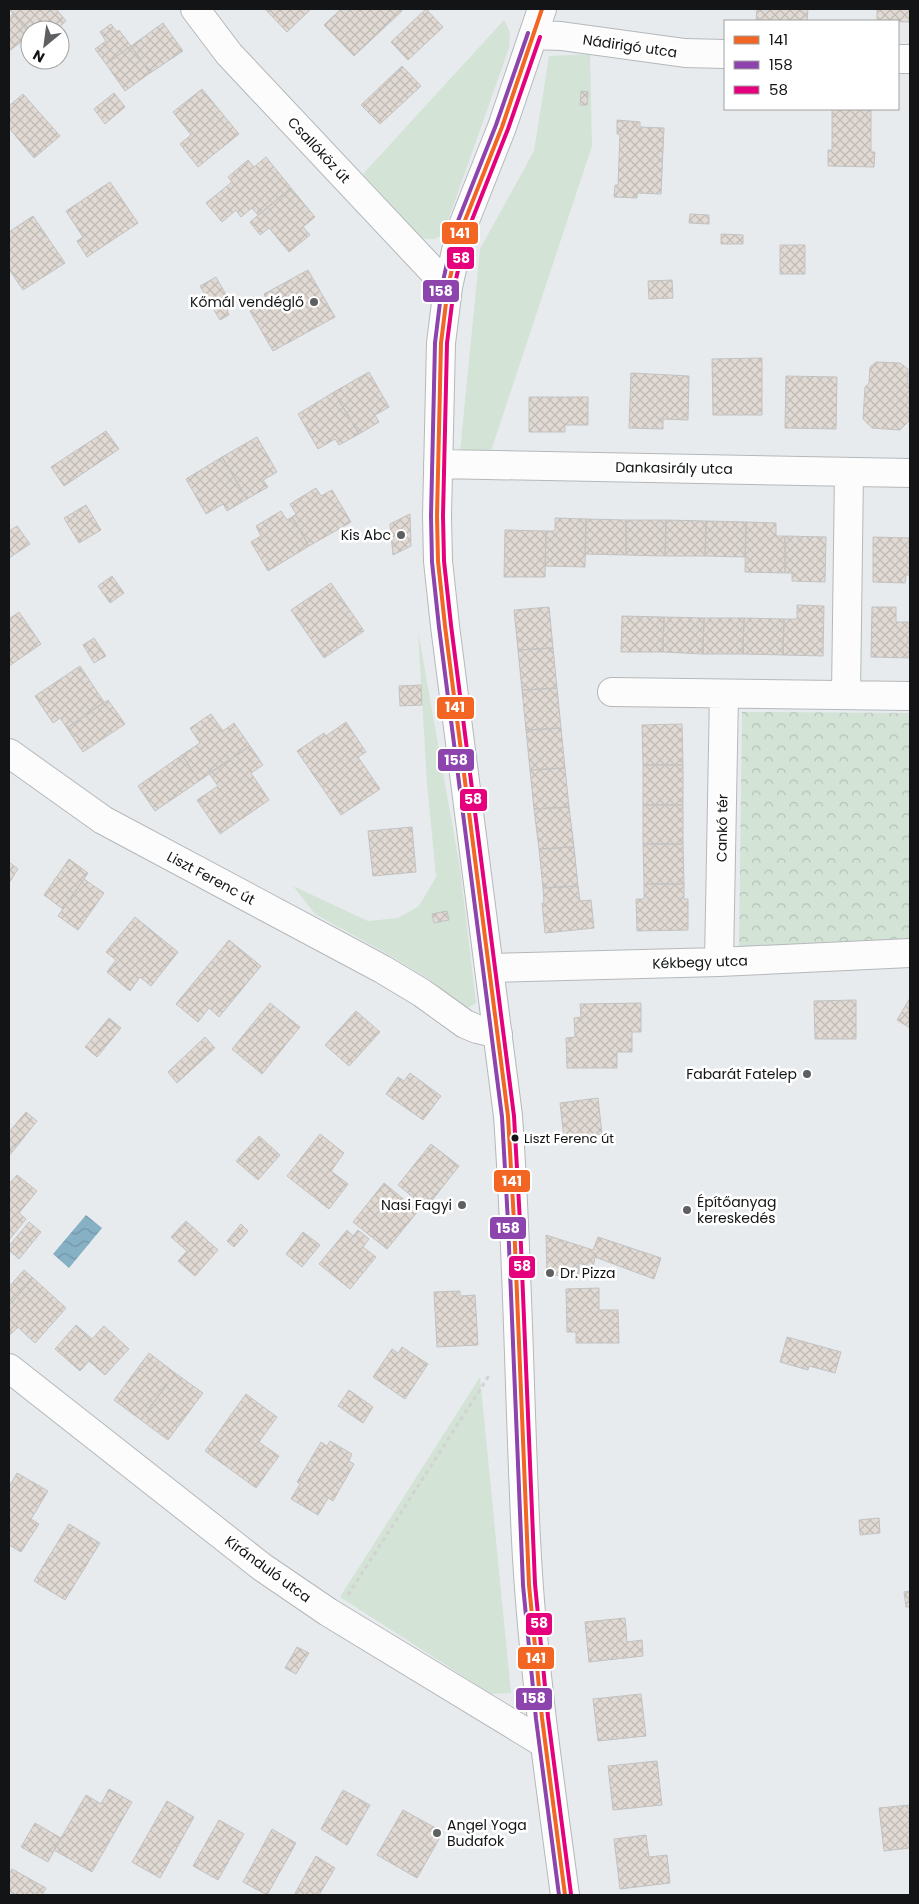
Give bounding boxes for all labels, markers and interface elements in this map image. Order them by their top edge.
north arrow [20,20,70,70]
legend [724,20,899,110]
street label: Nádirigó utca [582,29,678,63]
text: 141 [769,29,788,50]
text: N [29,45,48,68]
text: 158 [769,54,793,75]
text: 58 [769,79,788,100]
street label: Csallóköz út [283,113,355,187]
line badge: 141 [441,221,479,245]
text: 141 [450,223,470,243]
line badge: 58 [446,246,475,270]
text: 58 [452,248,470,268]
line badge: 158 [422,279,460,303]
text: 158 [429,281,453,301]
place label: Kőmál vendéglő [190,292,304,312]
marker: Kőmál vendéglő [308,296,320,308]
street label: Dankasirály utca [615,457,733,479]
place label: Kis Abc [341,525,391,545]
marker: Kis Abc [395,529,407,541]
line badge: 141 [436,696,475,720]
text: 141 [445,697,465,717]
line badge: 158 [437,748,475,772]
text: 158 [444,750,468,770]
line badge: 58 [459,788,488,812]
text: 58 [464,789,482,809]
street label: Cankó tér [711,794,733,862]
street label: Liszt Ferenc út [164,846,258,910]
street label: Kékbegy utca [652,950,748,974]
place label: Fabarát Fatelep [686,1064,797,1084]
marker: Fabarát Fatelep [801,1068,813,1080]
place label: Liszt Ferenc út [524,1129,614,1148]
marker: Liszt Ferenc út [510,1133,520,1143]
line badge: 141 [493,1169,531,1193]
text: 141 [502,1171,522,1191]
place label: Építőanyag kereskedés [697,1192,776,1228]
place label: Nasi Fagyi [381,1195,452,1215]
marker: Nasi Fagyi [456,1199,468,1211]
marker: Építőanyag kereskedés [681,1204,693,1216]
line badge: 158 [489,1216,527,1240]
text: 158 [496,1218,520,1238]
line badge: 58 [508,1255,536,1279]
text: 58 [513,1256,531,1276]
place label: Dr. Pizza [560,1263,616,1283]
marker: Dr. Pizza [544,1267,556,1279]
street label: Kiránduló utca [221,1531,315,1607]
line badge: 58 [525,1612,553,1636]
text: 58 [530,1613,548,1633]
line badge: 141 [517,1646,555,1670]
text: 141 [526,1648,546,1668]
line badge: 158 [515,1687,553,1711]
text: 158 [522,1688,546,1708]
place label: Angel Yoga Budafok [447,1815,527,1851]
marker: Angel Yoga Budafok [431,1827,443,1839]

